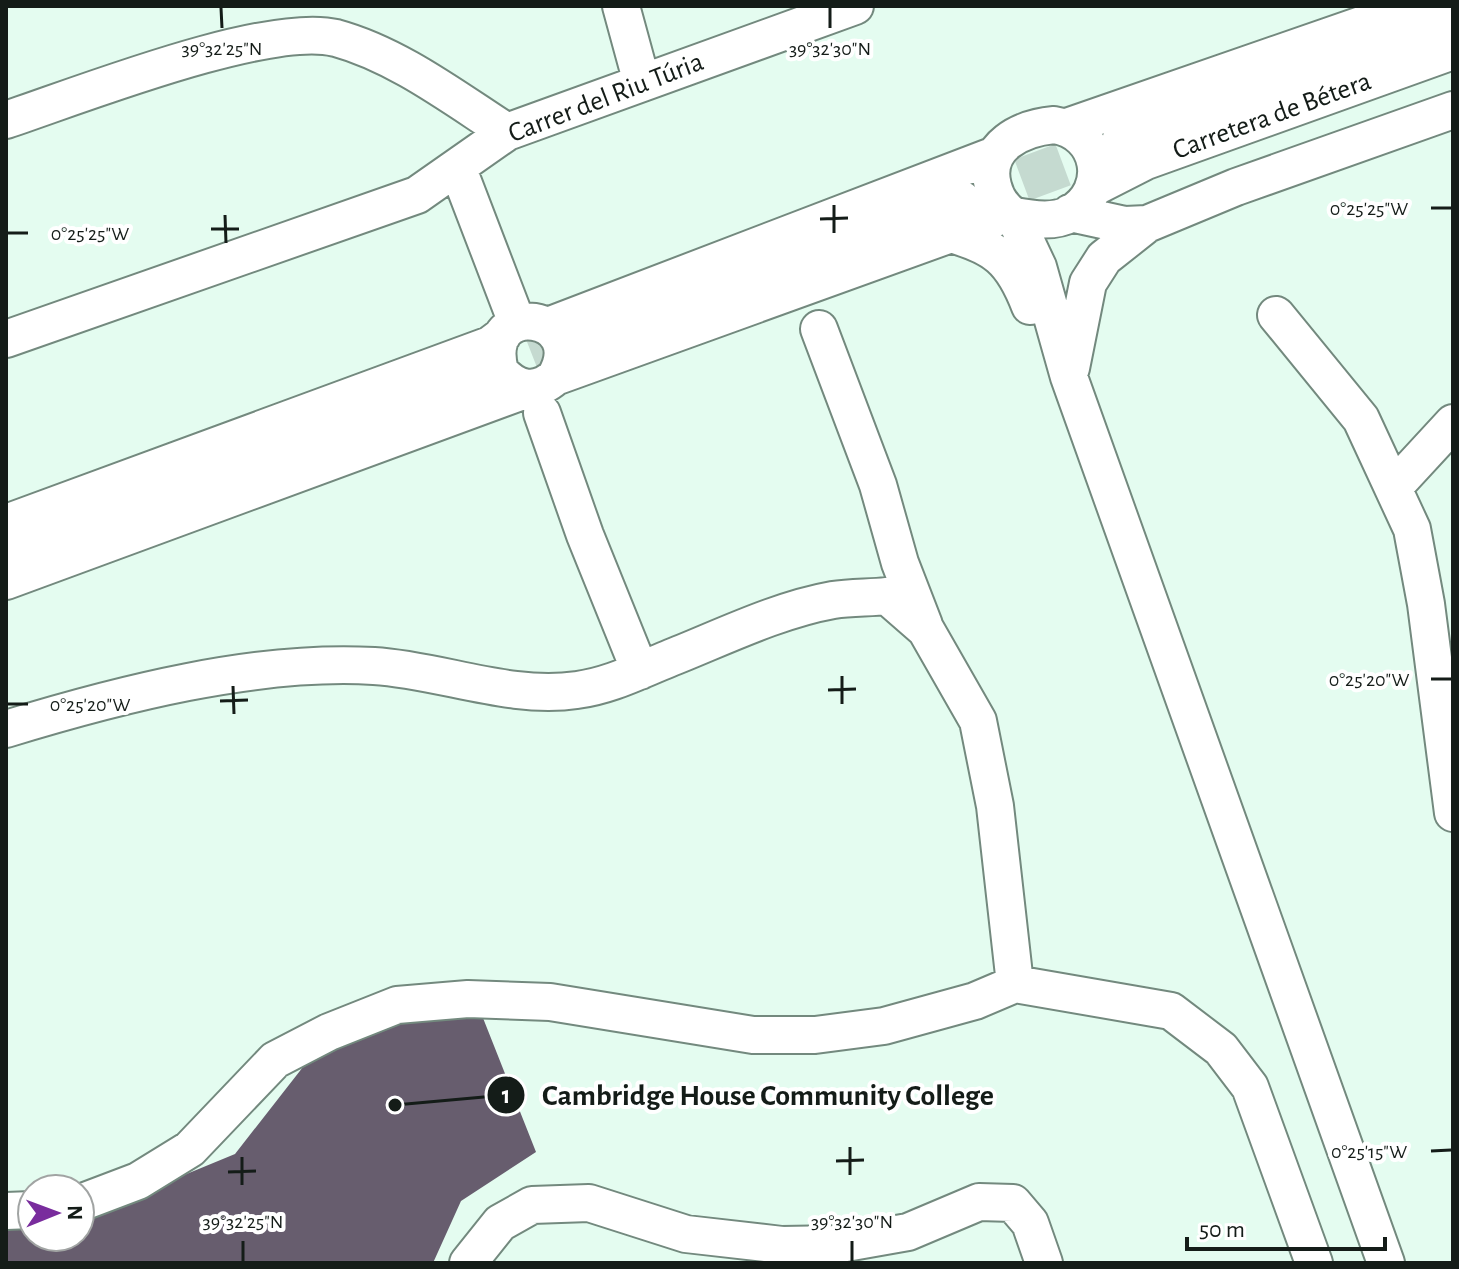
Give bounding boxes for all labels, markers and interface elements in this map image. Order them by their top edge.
text: 39°32'25"N [182,39,262,59]
text: 39°32'30"N [789,39,871,59]
street label: Carrer del Riu Túria [505,48,707,148]
street label: Carretera de Bétera [1169,67,1375,165]
text: 0°25'25"W [1330,199,1408,219]
text: 0°25'25"W [51,224,129,244]
text: 0°25'20"W [1329,670,1409,690]
text: 0°25'20"W [50,695,130,715]
callout: Cambridge House Community College [486,1068,1010,1122]
text: Cambridge House Community College [542,1081,994,1111]
text: 1 [502,1084,510,1108]
text: 0°25'15"W [1331,1142,1407,1162]
north arrow [16,1173,96,1253]
scale bar [1187,1201,1385,1251]
text: N [64,1205,86,1221]
text: 39°32'25"N [203,1212,283,1232]
text: 39°32'30"N [811,1212,893,1232]
text: 50 m [1199,1218,1245,1242]

